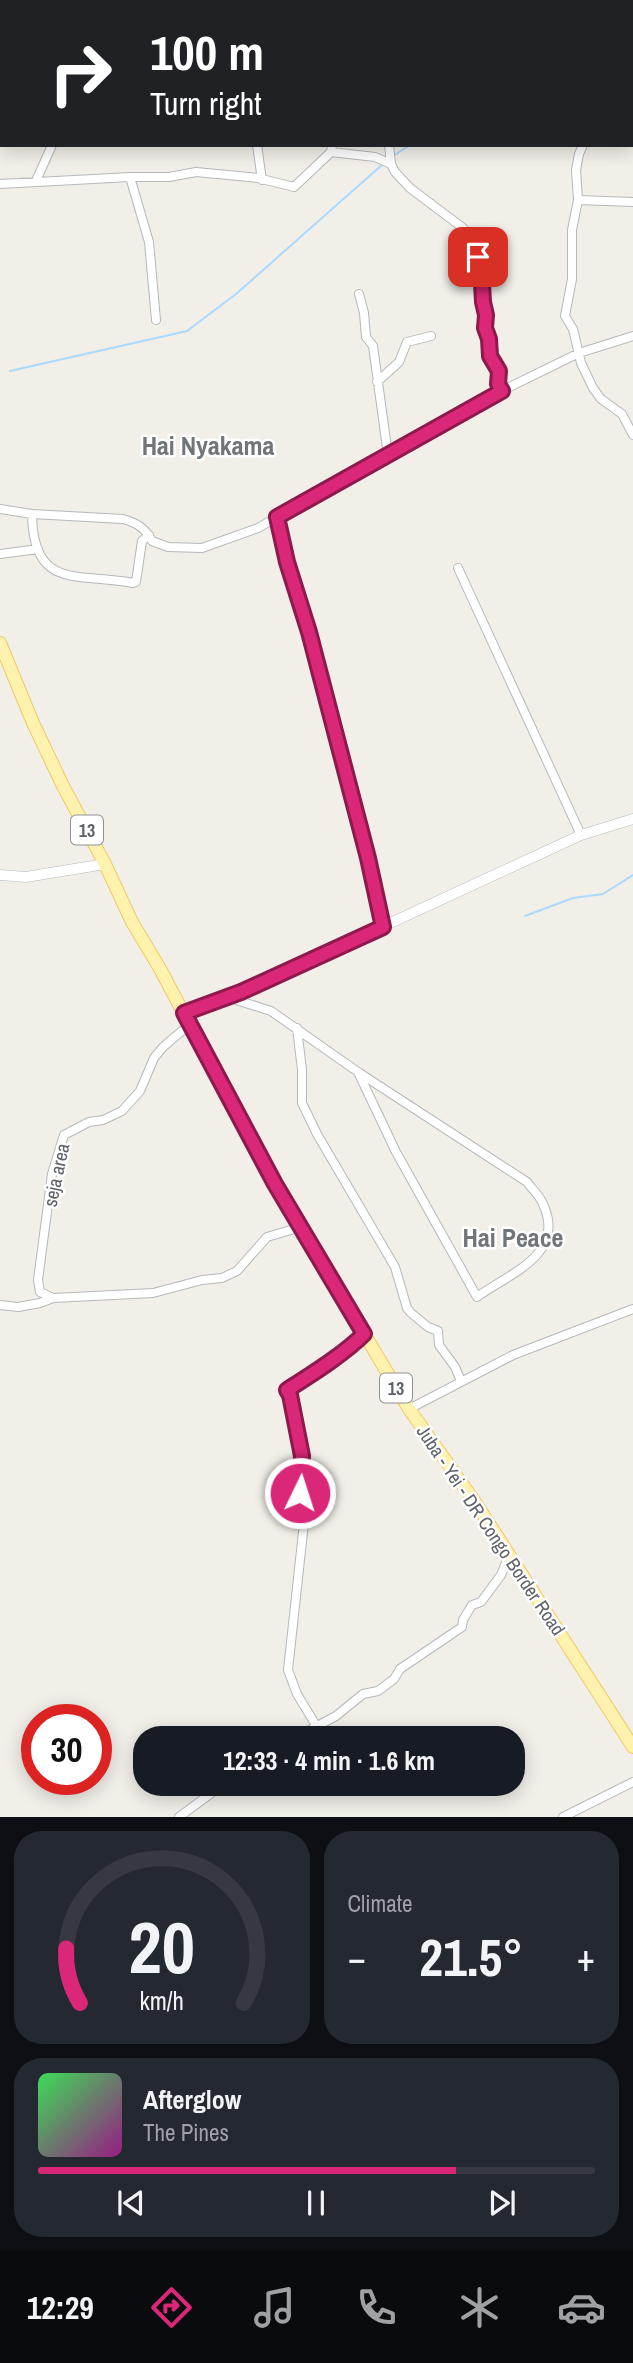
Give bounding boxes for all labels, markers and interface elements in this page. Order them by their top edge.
text: 100 m [150,19,264,85]
icon: right [35,28,126,119]
text: Turn right [150,82,262,125]
pin [448,227,508,287]
icon: arrive [459,238,497,276]
district label: Hai Nyakama [142,428,275,463]
road number: 13 [71,816,103,844]
street label: seja area [37,1141,75,1209]
district label: Hai Peace [463,1220,563,1255]
road number: 13 [380,1373,412,1402]
street label: Juba - Yei - DR Congo Border Road [411,1420,571,1640]
position arrow [263,1456,337,1530]
speed limit sign: 30 [21,1704,112,1795]
text: 12:33 · 4 min · 1.6 km [223,1743,435,1778]
text: Climate [348,1888,412,1919]
text: 20 [129,1899,195,1997]
text: 21.5° [419,1922,523,1992]
text: − [348,1932,366,1983]
text: + [577,1932,595,1983]
text: km/h [140,1984,184,2018]
text: Afterglow [143,2082,241,2117]
text: The Pines [143,2117,229,2148]
icon: previous [112,2184,150,2222]
icon: pause [297,2184,335,2222]
icon: next [483,2184,521,2222]
icon: directions [147,2283,196,2332]
icon: music [250,2283,299,2332]
icon: phone [352,2283,401,2332]
icon: climate [455,2283,504,2332]
icon: car [557,2283,606,2332]
text: 12:29 [27,2286,94,2329]

